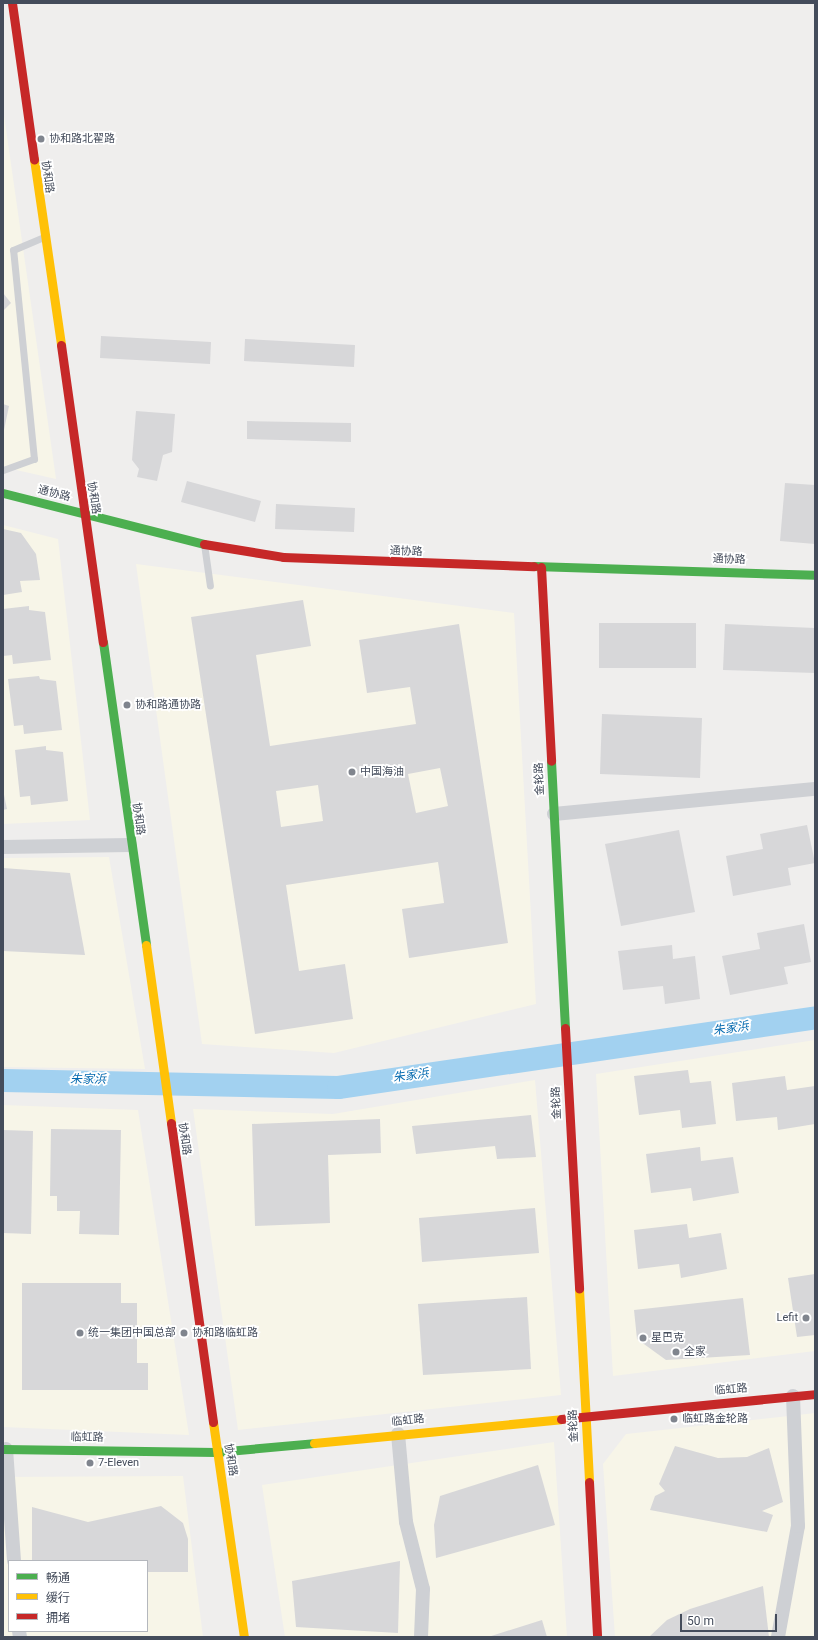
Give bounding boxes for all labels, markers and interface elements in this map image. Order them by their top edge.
place label: 协和路北翟路 [49,132,115,146]
marker: 协和路北翟路 [36,134,46,144]
street label: 协和路 [38,160,56,194]
street label: 协和路 [84,481,102,515]
street label: 通协路 [36,484,72,504]
street label: 通协路 [389,545,423,559]
street label: 通协路 [712,553,746,567]
place label: 协和路通协路 [135,698,201,712]
marker: 协和路通协路 [122,700,132,710]
street label: 金轮路 [533,762,547,796]
place label: 中国海油 [360,765,404,779]
marker: 中国海油 [347,767,357,777]
street label: 协和路 [129,802,147,836]
water label: 朱家浜 [712,1019,750,1039]
water label: 朱家浜 [392,1066,430,1086]
water label: 朱家浜 [70,1073,106,1087]
street label: 金轮路 [550,1086,564,1120]
street label: 协和路 [175,1122,193,1156]
place label: Lefit [777,1311,798,1325]
marker: Lefit [801,1313,811,1323]
place label: 统一集团中国总部 [88,1326,176,1340]
place label: 协和路临虹路 [192,1326,258,1340]
marker: 统一集团中国总部 [75,1328,85,1338]
marker: 协和路临虹路 [179,1328,189,1338]
place label: 星巴克 [651,1331,684,1345]
marker: 星巴克 [638,1333,648,1343]
place label: 全家 [684,1345,706,1359]
marker: 全家 [671,1347,681,1357]
street label: 临虹路 [714,1382,748,1398]
street label: 金轮路 [567,1409,581,1443]
place label: 临虹路金轮路 [682,1412,748,1426]
street label: 临虹路 [391,1413,425,1429]
marker: 临虹路金轮路 [669,1414,679,1424]
street label: 临虹路 [70,1431,104,1445]
street label: 协和路 [221,1443,239,1477]
place label: 7-Eleven [98,1456,139,1470]
marker: 7-Eleven [85,1458,95,1468]
legend [8,1560,148,1632]
text: 畅通 [46,1571,70,1585]
text: 缓行 [46,1591,70,1605]
scale bar [682,1606,779,1632]
text: 拥堵 [46,1611,70,1625]
text: 50 m [687,1614,714,1628]

